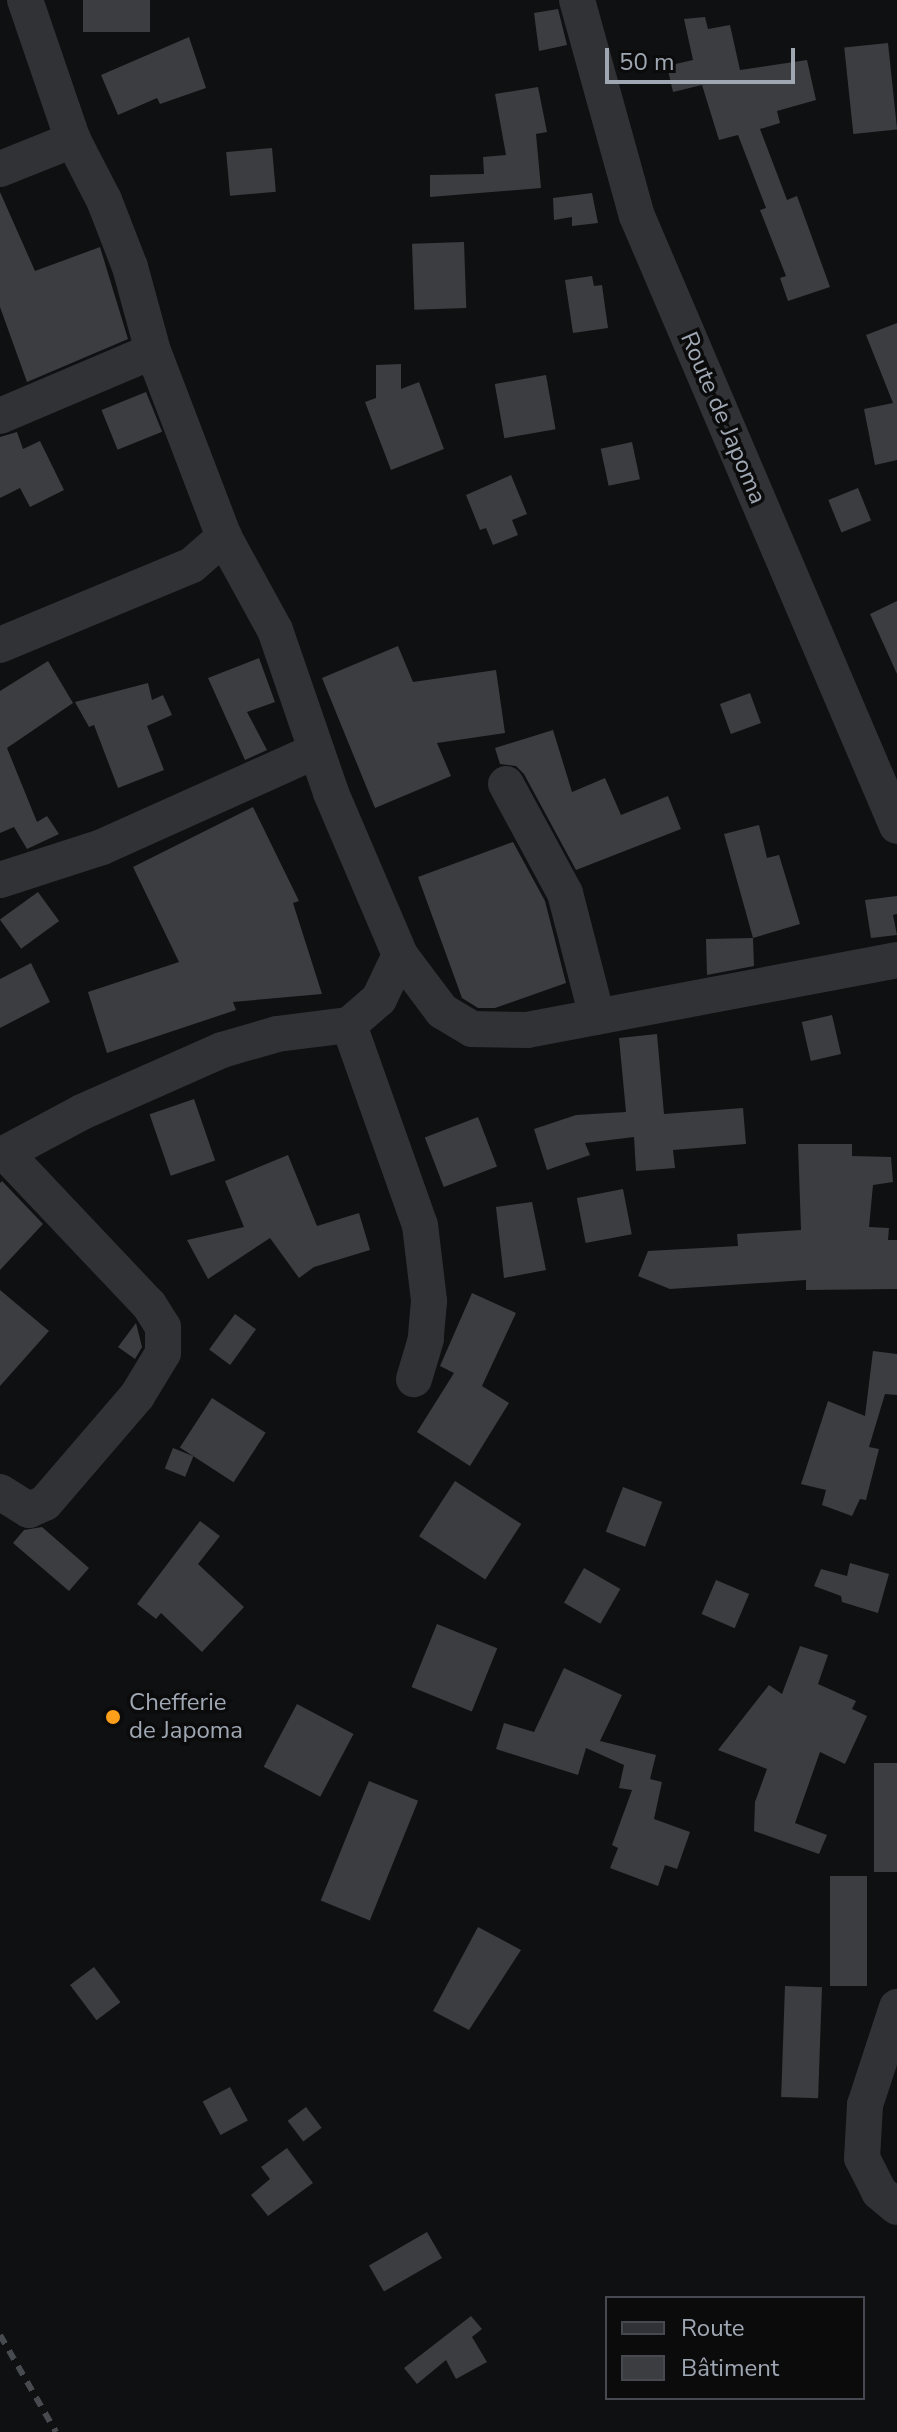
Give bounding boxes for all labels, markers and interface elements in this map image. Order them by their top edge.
scale bar [609,32,799,82]
text: 50 m [619,46,675,78]
street label: Route de Japoma [674,328,772,508]
place label: Chefferie de Japoma [129,1689,243,1745]
marker: Chefferie de Japoma [104,1708,122,1726]
legend [605,2296,865,2400]
text: Route [681,2312,745,2344]
text: Bâtiment [681,2352,779,2384]

